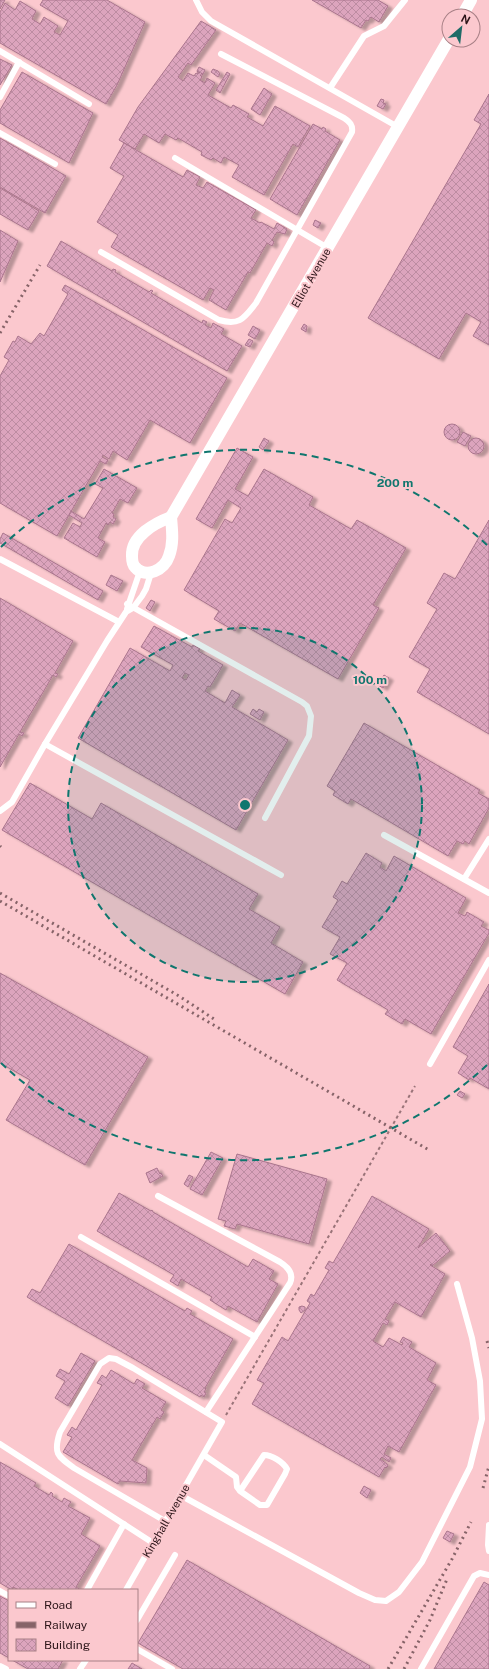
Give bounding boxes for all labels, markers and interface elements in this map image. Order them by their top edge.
north arrow [441,8,481,48]
text: N [459,12,472,26]
street label: Elliot Avenue [289,246,333,310]
text: 200 m [377,476,413,490]
text: 100 m [353,673,387,687]
centre of rings [238,798,252,812]
street label: Kinghall Avenue [140,1482,192,1560]
legend [8,1589,138,1661]
text: Road [44,1598,72,1612]
text: Railway [44,1618,88,1632]
text: Building [44,1638,90,1652]

